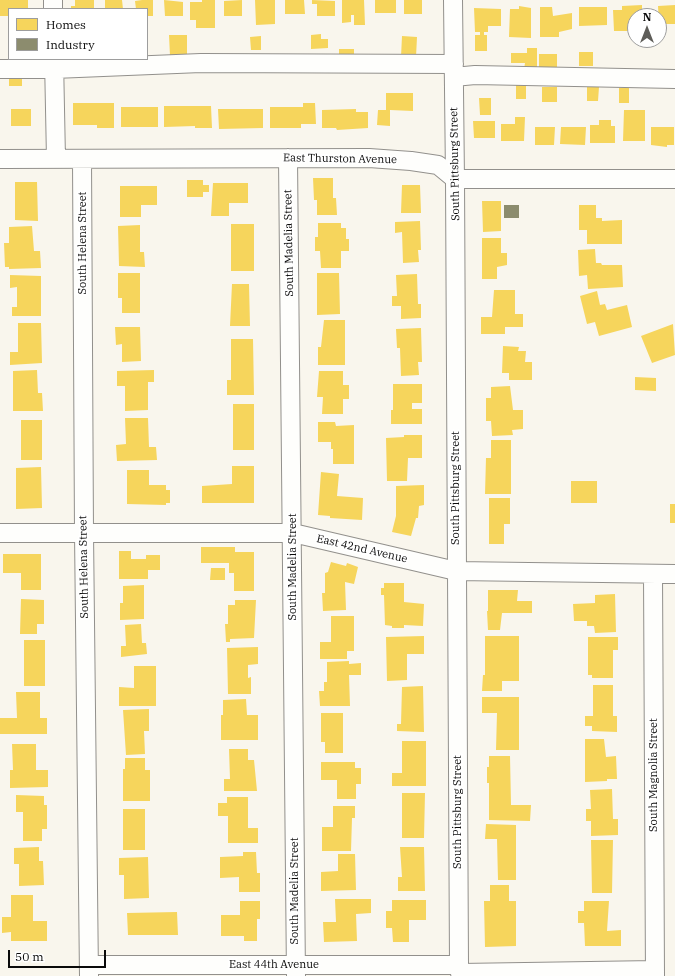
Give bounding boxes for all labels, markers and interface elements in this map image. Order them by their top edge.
legend [8,8,148,60]
north arrow [627,8,667,48]
text: N [643,10,651,24]
text: Homes [46,17,86,32]
text: Industry [46,37,95,52]
street label: South Pittsburg Street [447,107,463,221]
street label: East Thurston Avenue [283,151,397,167]
street label: South Madelia Street [281,189,297,297]
street label: South Helena Street [76,191,90,295]
street label: South Pittsburg Street [449,431,463,545]
street label: South Madelia Street [286,513,300,621]
street label: South Helena Street [77,515,91,619]
street label: East 42nd Avenue [315,532,409,566]
street label: South Magnolia Street [647,718,661,832]
street label: South Pittsburg Street [451,755,465,869]
street label: South Madelia Street [288,837,302,945]
scale bar [10,942,108,968]
text: 50 m [15,949,44,964]
street label: East 44th Avenue [229,958,319,972]

